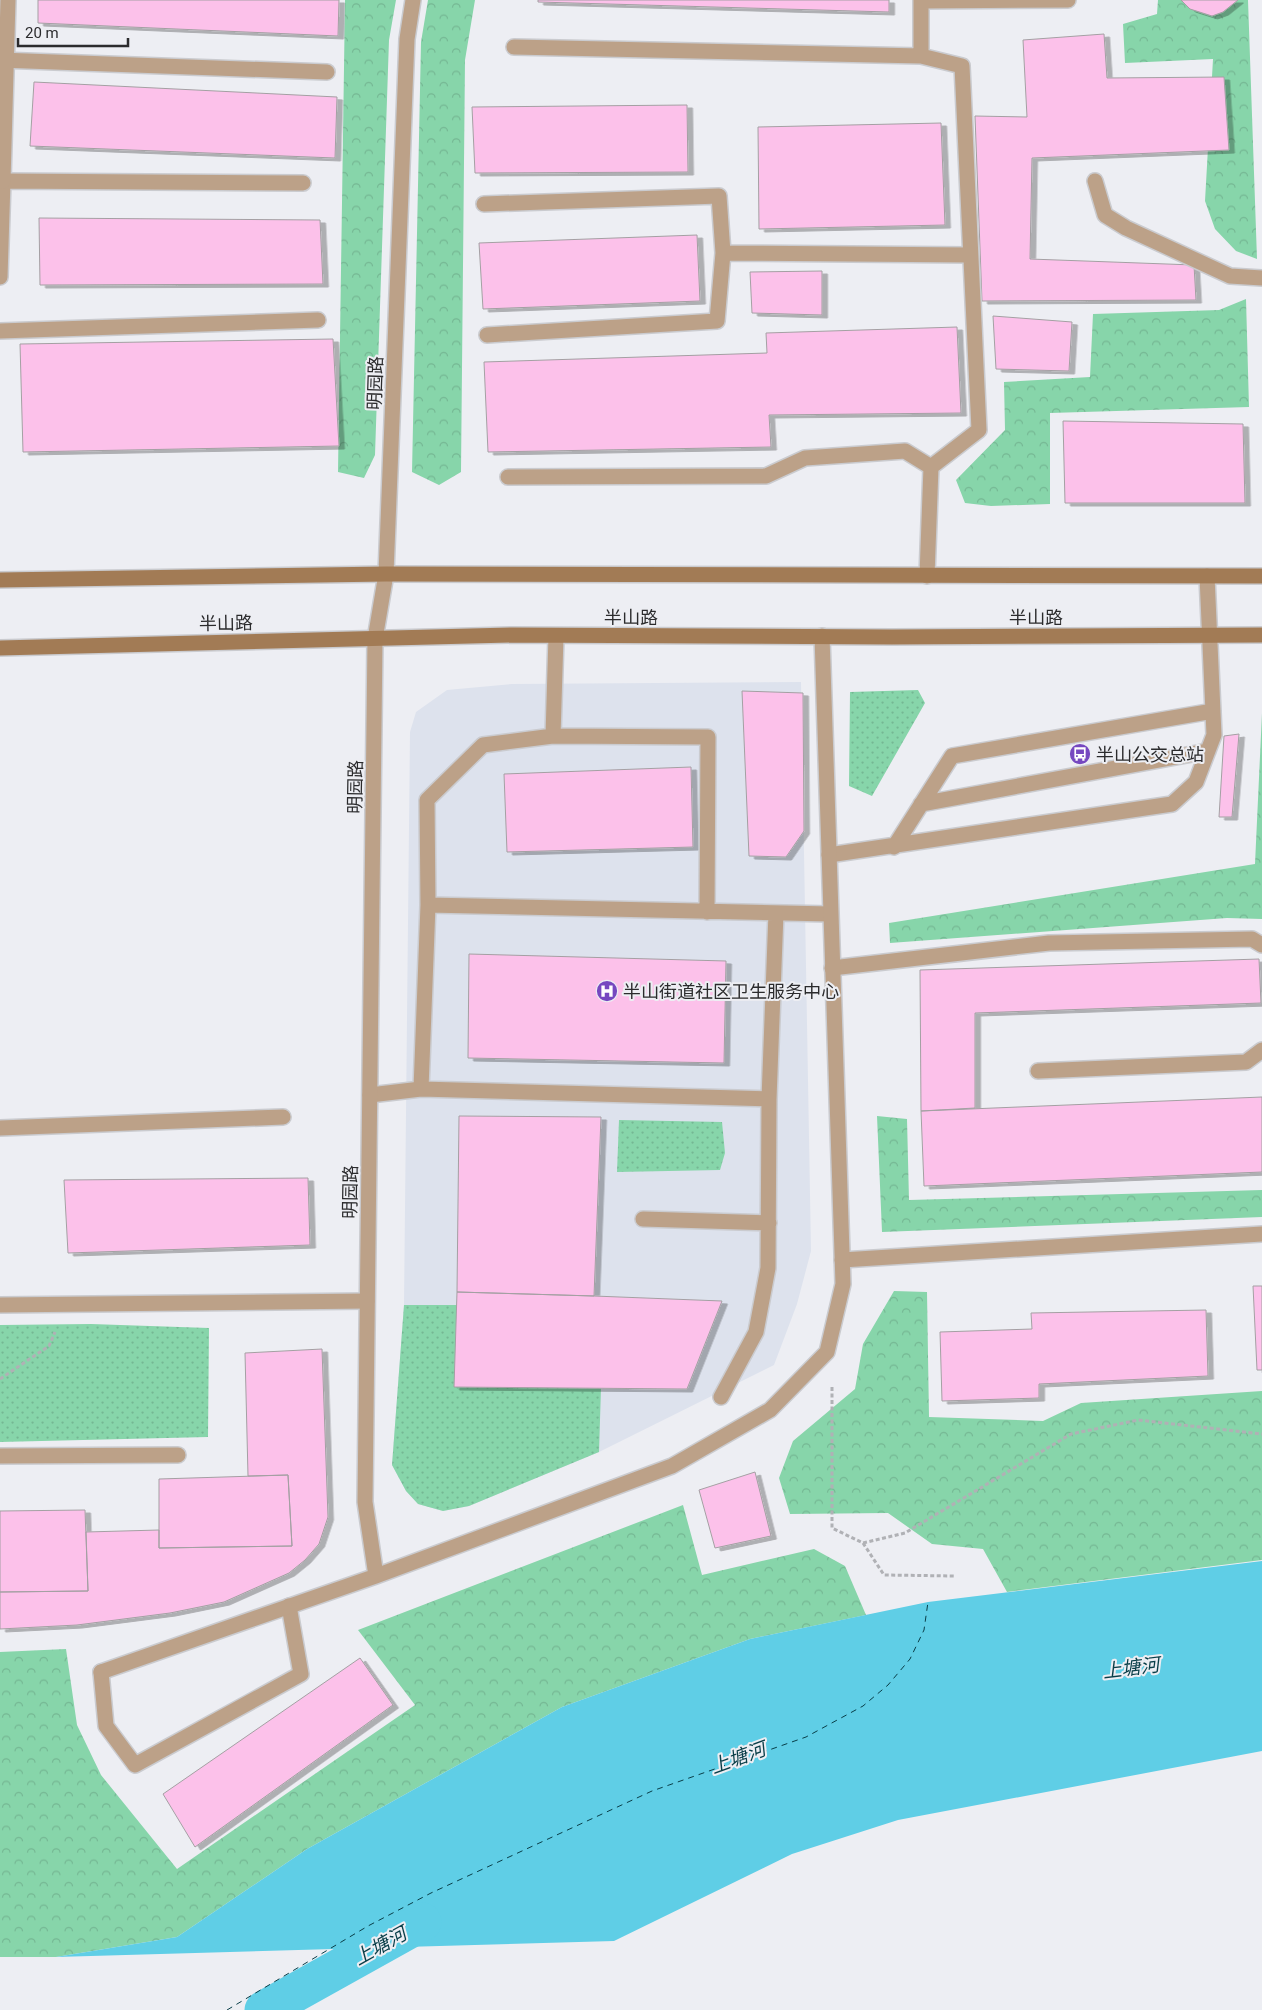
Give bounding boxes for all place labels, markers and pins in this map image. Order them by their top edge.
bus stop icon: 半山公交总站 [1068,742,1092,766]
place label: 半山公交总站 [1096,744,1204,765]
hospital icon: 半山街道社区卫生服务中心 [595,979,619,1003]
place label: 半山街道社区卫生服务中心 [623,981,839,1002]

